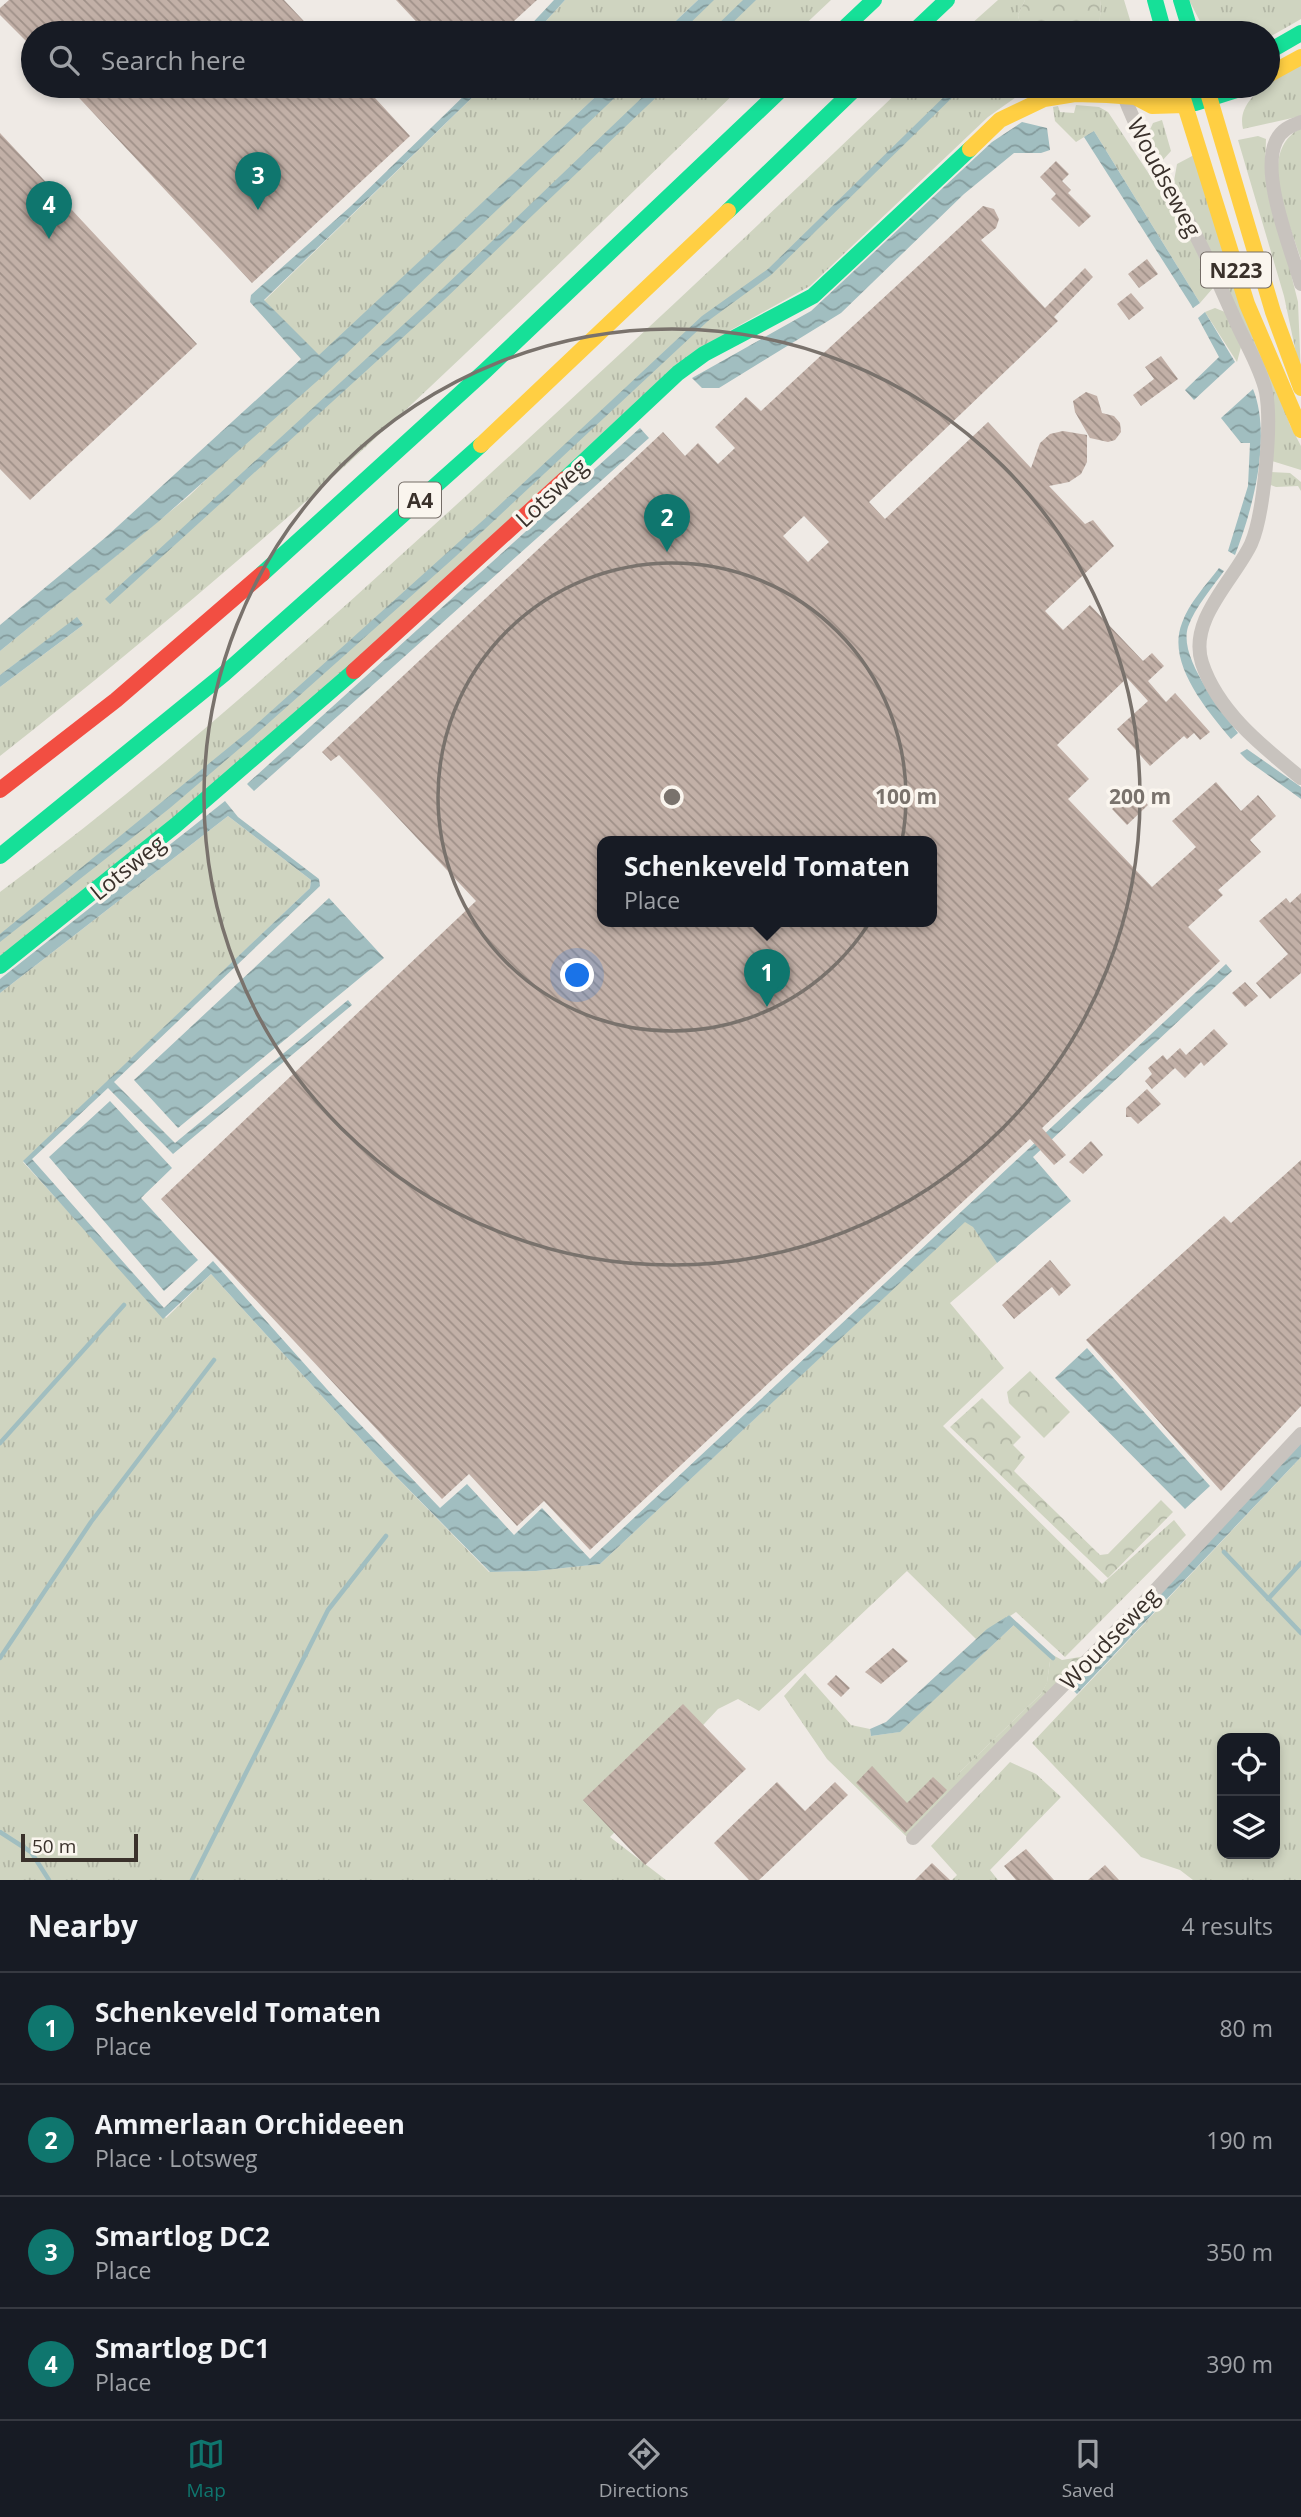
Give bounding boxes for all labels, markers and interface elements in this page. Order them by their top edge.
search box [21,21,1280,98]
icon: search [45,41,83,79]
text: Search here [101,42,246,78]
street label: Woudseweg [1120,112,1210,243]
pin: 3 [235,152,281,210]
pin: 4 [26,181,72,239]
road number: N223 [1201,252,1271,288]
street label: Lotsweg [508,450,595,534]
road number: A4 [399,482,441,518]
pin: 2 [644,494,690,552]
text: 100 m [875,782,937,810]
text: 200 m [1109,782,1171,810]
centre of rings [660,785,684,809]
street label: Lotsweg [83,826,172,907]
popup [597,836,937,927]
text: Schenkeveld Tomaten [624,848,910,884]
text: Place [624,884,680,916]
pin: 1 [744,949,790,1007]
your location [560,958,594,992]
street label: Woudseweg [1052,1580,1166,1696]
map controls [1217,1733,1280,1859]
button: locate [1217,1733,1280,1796]
button: layers [1217,1796,1280,1859]
scale bar [21,1831,138,1863]
text: 50 m [32,1833,76,1859]
text: Nearby [28,1905,138,1946]
text: 4 results [1182,1910,1273,1942]
text: Schenkeveld Tomaten [95,1994,381,2030]
text: 1 [44,2012,58,2044]
text: 80 m [1219,2012,1273,2044]
text: Place [95,2030,151,2062]
text: Ammerlaan Orchideeen [95,2106,405,2142]
text: 2 [44,2124,58,2156]
text: 190 m [1206,2124,1273,2156]
text: Place · Lotsweg [95,2142,258,2174]
text: Smartlog DC2 [95,2218,270,2254]
text: 3 [44,2236,58,2268]
text: 350 m [1206,2236,1273,2268]
text: Place [95,2254,151,2286]
text: Smartlog DC1 [95,2330,270,2366]
text: 4 [44,2348,58,2380]
text: 390 m [1206,2348,1273,2380]
text: Place [95,2366,151,2398]
tab: Map [187,2435,226,2503]
tab: Directions [599,2435,689,2503]
tab: Saved [1062,2435,1114,2503]

